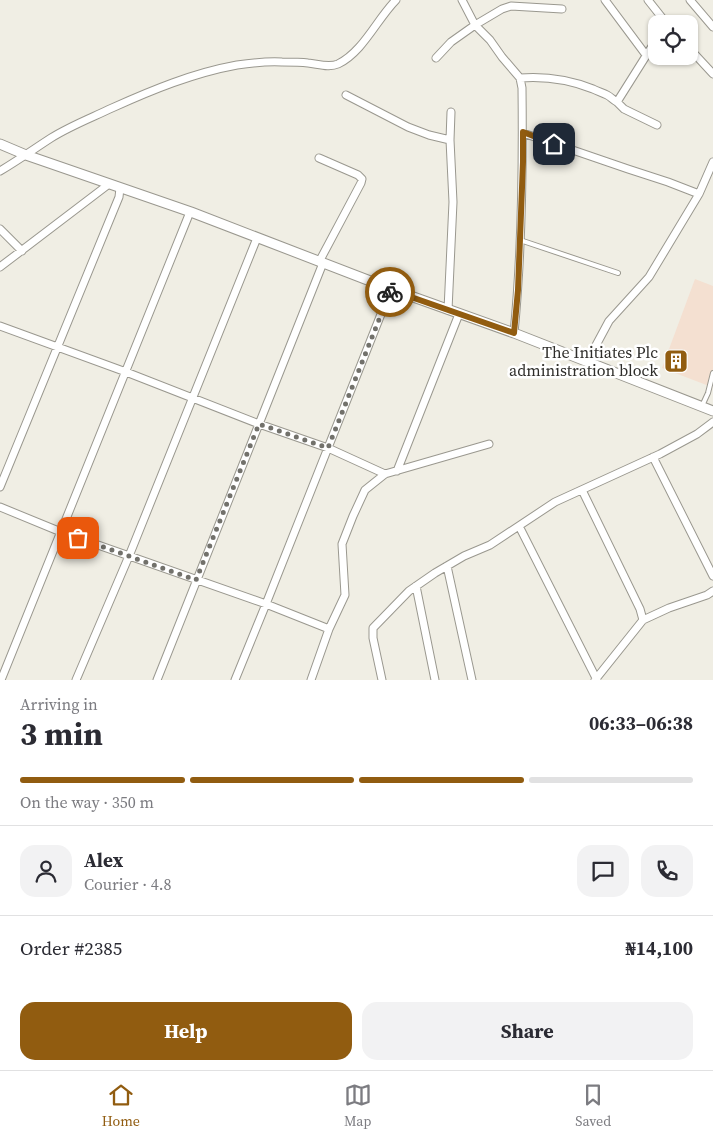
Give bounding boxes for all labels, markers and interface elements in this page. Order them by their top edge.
map controls [648,15,698,65]
button: locate [648,15,698,65]
pin [533,123,575,165]
icon: home [540,130,568,158]
courier [365,267,415,317]
icon: bike [376,278,404,306]
place label: The Initiates Plc administration block [509,341,658,381]
building icon: The Initiates Plc administration block [663,348,689,374]
pin [57,517,99,559]
icon: bag [64,524,92,552]
text: Arriving in [20,693,98,715]
text: 06:33–06:38 [589,710,693,736]
text: 3 min [20,712,103,756]
text: On the way · 350 m [20,791,154,813]
button: person [20,845,72,897]
button: chat [577,845,629,897]
button: phone [641,845,693,897]
text: Alex [84,847,123,873]
text: Courier · 4.8 [84,873,172,895]
text: Order #2385 [20,935,122,961]
text: ₦14,100 [626,935,693,961]
button: Help [20,1002,352,1060]
button: Share [362,1002,693,1060]
tab: Home [102,1081,140,1131]
tab: Map [344,1081,372,1131]
tab: Saved [575,1081,611,1131]

